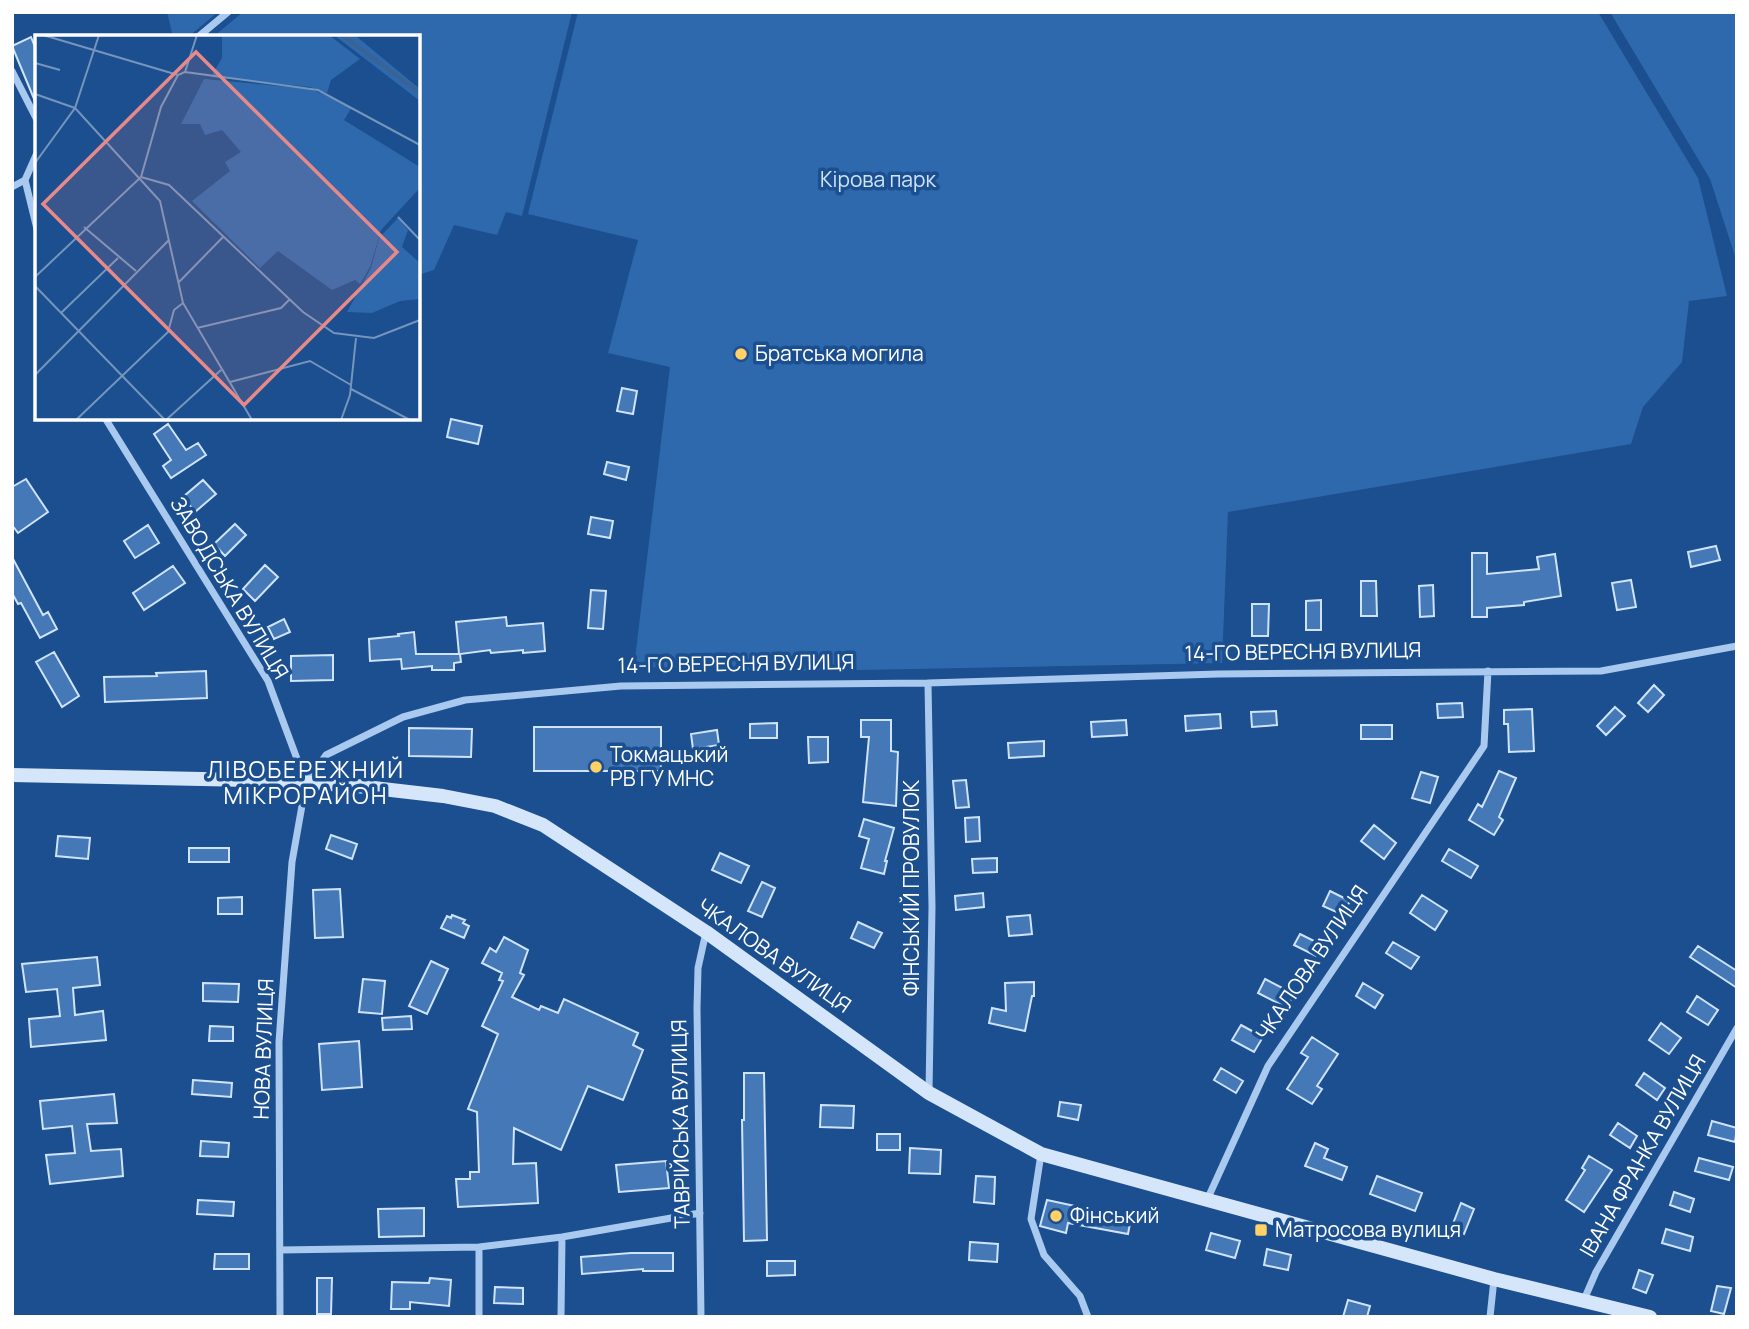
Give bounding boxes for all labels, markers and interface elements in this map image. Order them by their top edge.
inset map [35,35,420,420]
park label: Кірова парк [820,165,936,193]
place label: Братська могила [755,339,924,367]
marker: Братська могила [733,346,749,362]
street label: ЗАВОДСЬКА ВУЛИЦЯ [164,491,295,684]
street label: 14-ГО ВЕРЕСНЯ ВУЛИЦЯ [1184,635,1422,667]
street label: 14-ГО ВЕРЕСНЯ ВУЛИЦЯ [617,647,855,679]
place label: Токмацький РВ ГУ МНС [610,740,728,792]
district label: ЛІВОБЕРЕЖНИЙ МІКРОРАЙОН [207,753,405,811]
marker: Токмацький РВ ГУ МНС [588,759,604,775]
street label: ФІНСЬКИЙ ПРОВУЛОК [897,779,925,996]
street label: ЧКАЛОВА ВУЛИЦЯ [1249,879,1374,1046]
street label: ЧКАЛОВА ВУЛИЦЯ [692,892,857,1019]
street label: НОВА ВУЛИЦЯ [247,978,279,1120]
street label: ТАВРІЙСЬКА ВУЛИЦЯ [664,1019,696,1229]
street label: ІВАНА ФРАНКА ВУЛИЦЯ [1573,1049,1712,1262]
place label: Фінський [1070,1201,1159,1229]
marker: Фінський [1048,1208,1064,1224]
place label: Матросова вулиця [1275,1215,1461,1243]
marker: Матросова вулиця [1253,1222,1269,1238]

